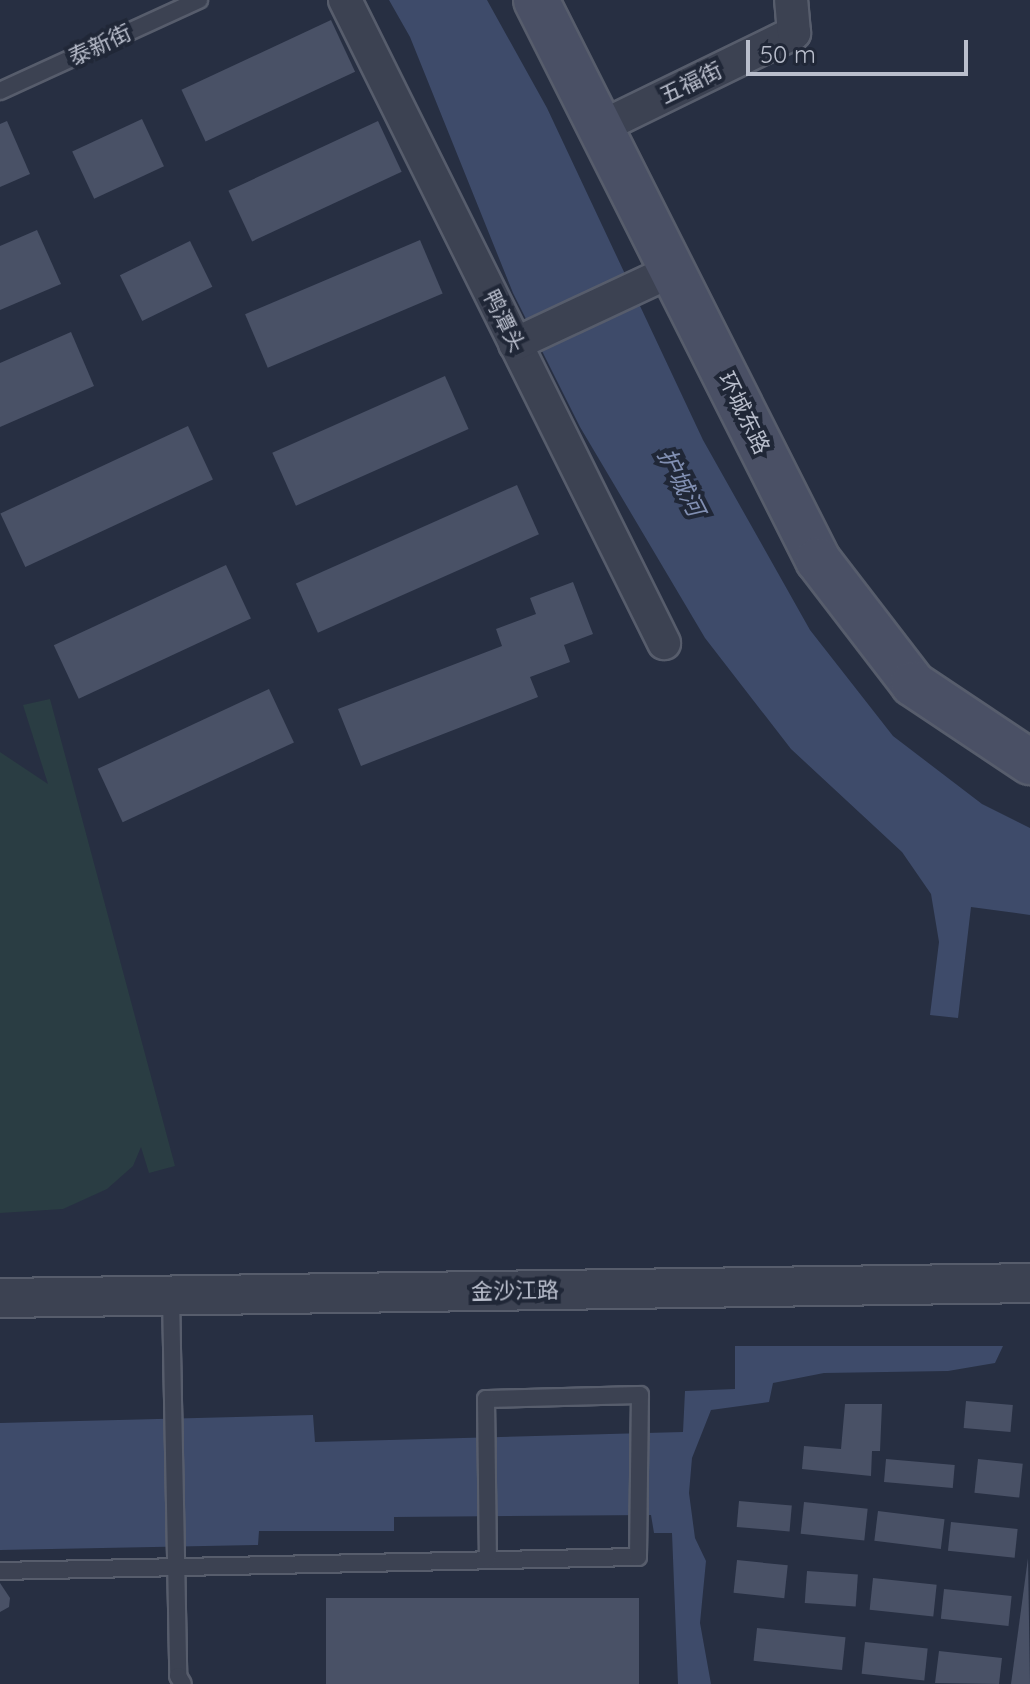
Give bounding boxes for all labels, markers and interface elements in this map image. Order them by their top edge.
street label: 泰新街 [65,19,135,71]
scale bar [750,24,972,74]
text: 50 m [760,39,816,69]
street label: 五福街 [656,57,726,109]
street label: 鸭潭头 [478,286,530,356]
street label: 环城东路 [713,368,775,458]
water label: 护城河 [652,443,710,521]
street label: 金沙江路 [471,1277,559,1305]

